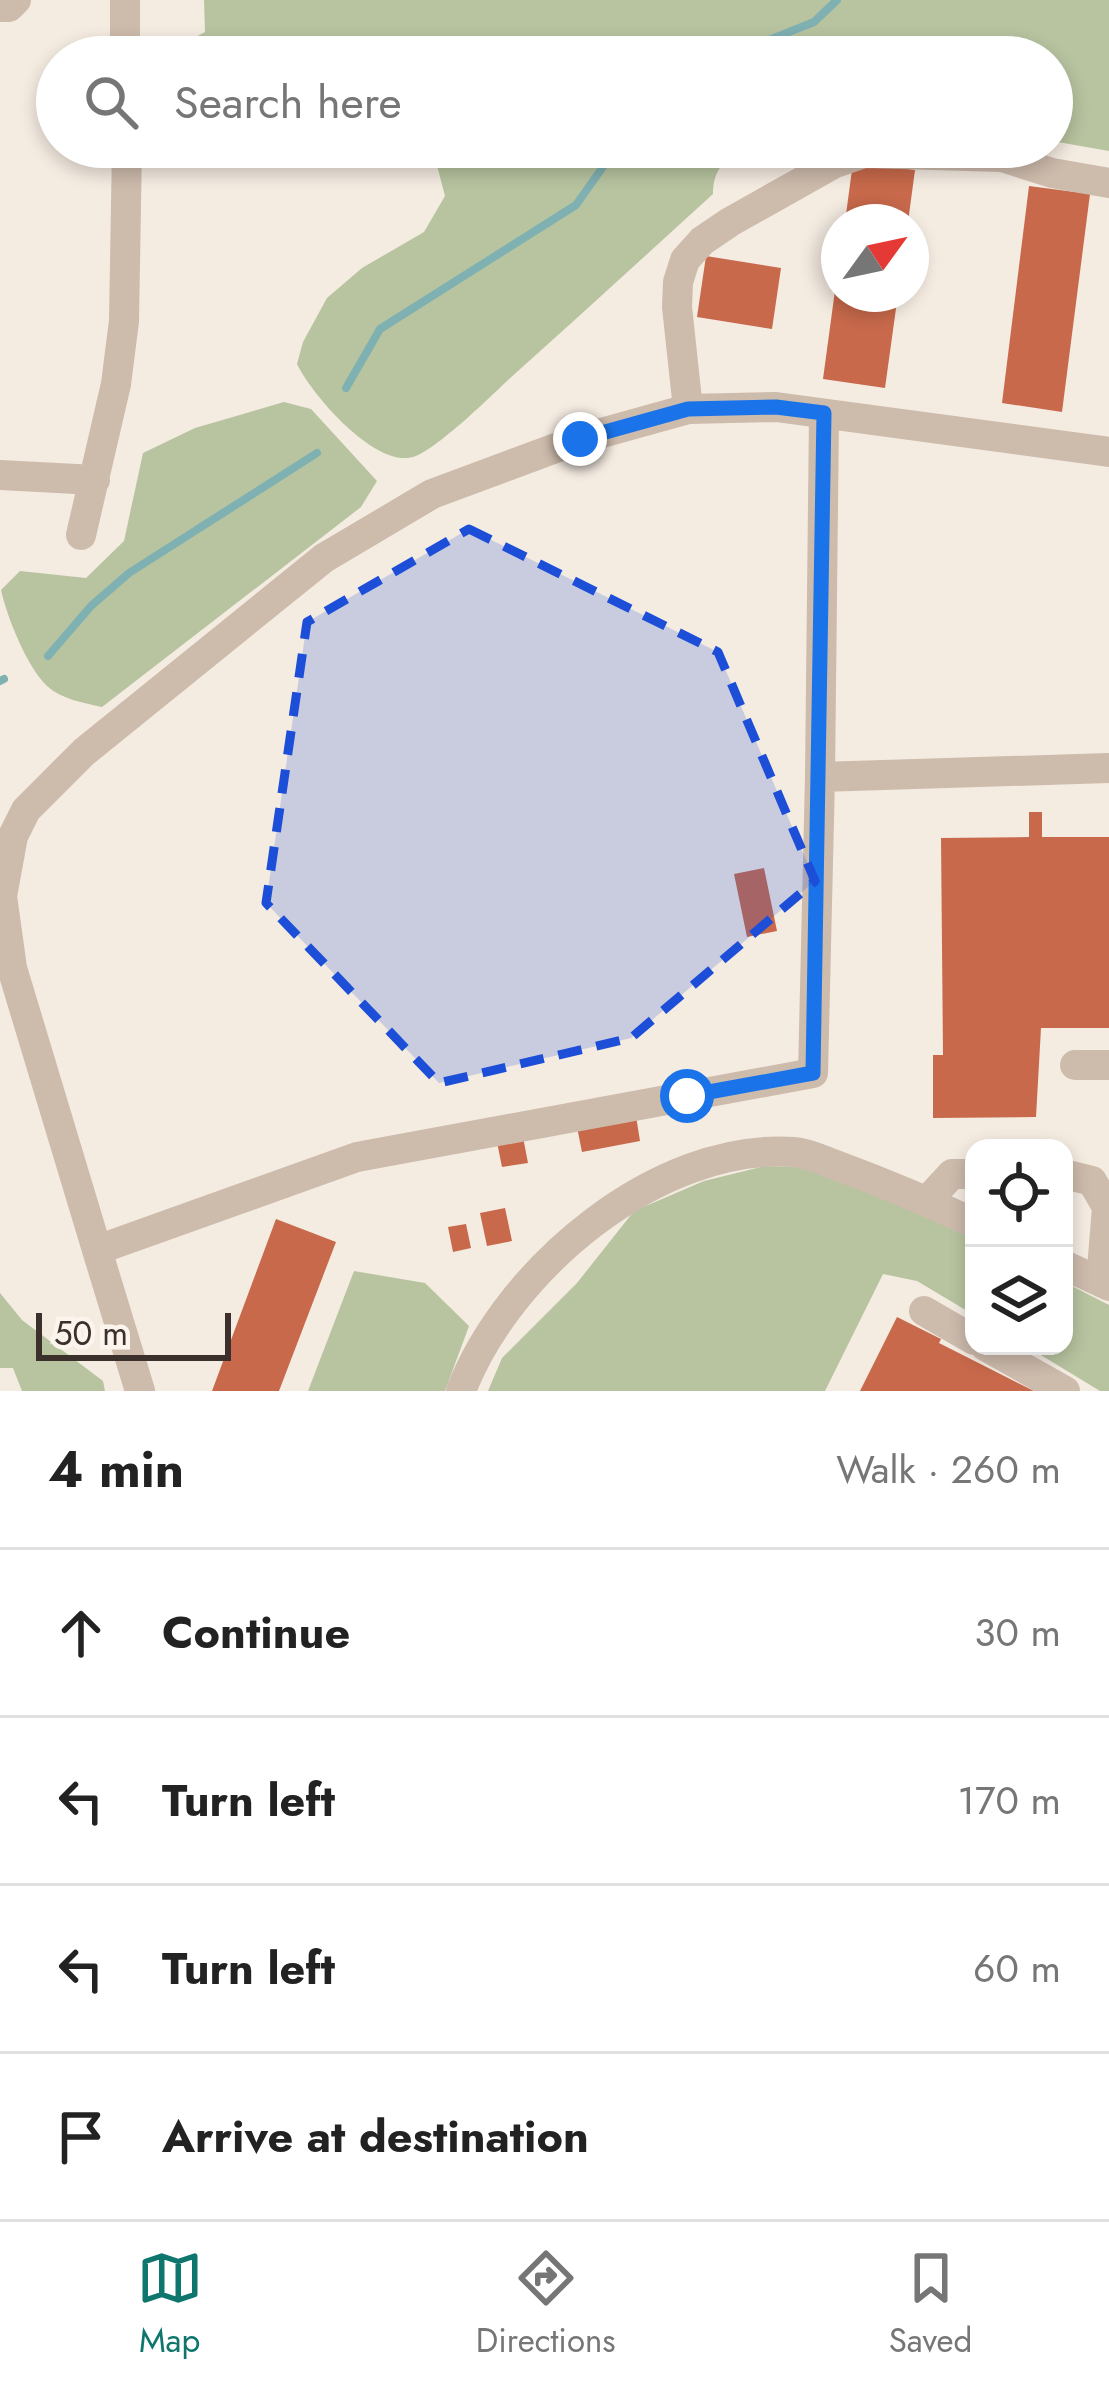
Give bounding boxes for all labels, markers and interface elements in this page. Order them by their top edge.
search box [36,36,1073,168]
icon: search [78,69,144,135]
text: Search here [174,70,402,135]
north arrow [821,204,929,312]
route end [553,412,607,466]
route start [660,1069,714,1123]
map controls [965,1139,1073,1355]
button: locate [965,1139,1073,1247]
button: layers [965,1247,1073,1355]
scale bar [36,1307,231,1360]
text: 50 m [54,1310,128,1357]
text: 4 min [48,1432,184,1506]
text: Walk · 260 m [836,1441,1061,1498]
icon: ahead [48,1600,114,1666]
text: Continue [162,1600,350,1665]
text: 30 m [974,1604,1061,1661]
icon: left [48,1768,114,1834]
text: Turn left [162,1768,335,1833]
text: 170 m [957,1772,1061,1829]
icon: left [48,1936,114,2002]
text: Turn left [162,1936,335,2001]
text: 60 m [973,1940,1061,1997]
icon: arrive [48,2104,114,2170]
text: Arrive at destination [162,2104,589,2169]
tab: Map [137,2245,203,2364]
tab: Directions [476,2245,616,2364]
tab: Saved [889,2245,972,2364]

